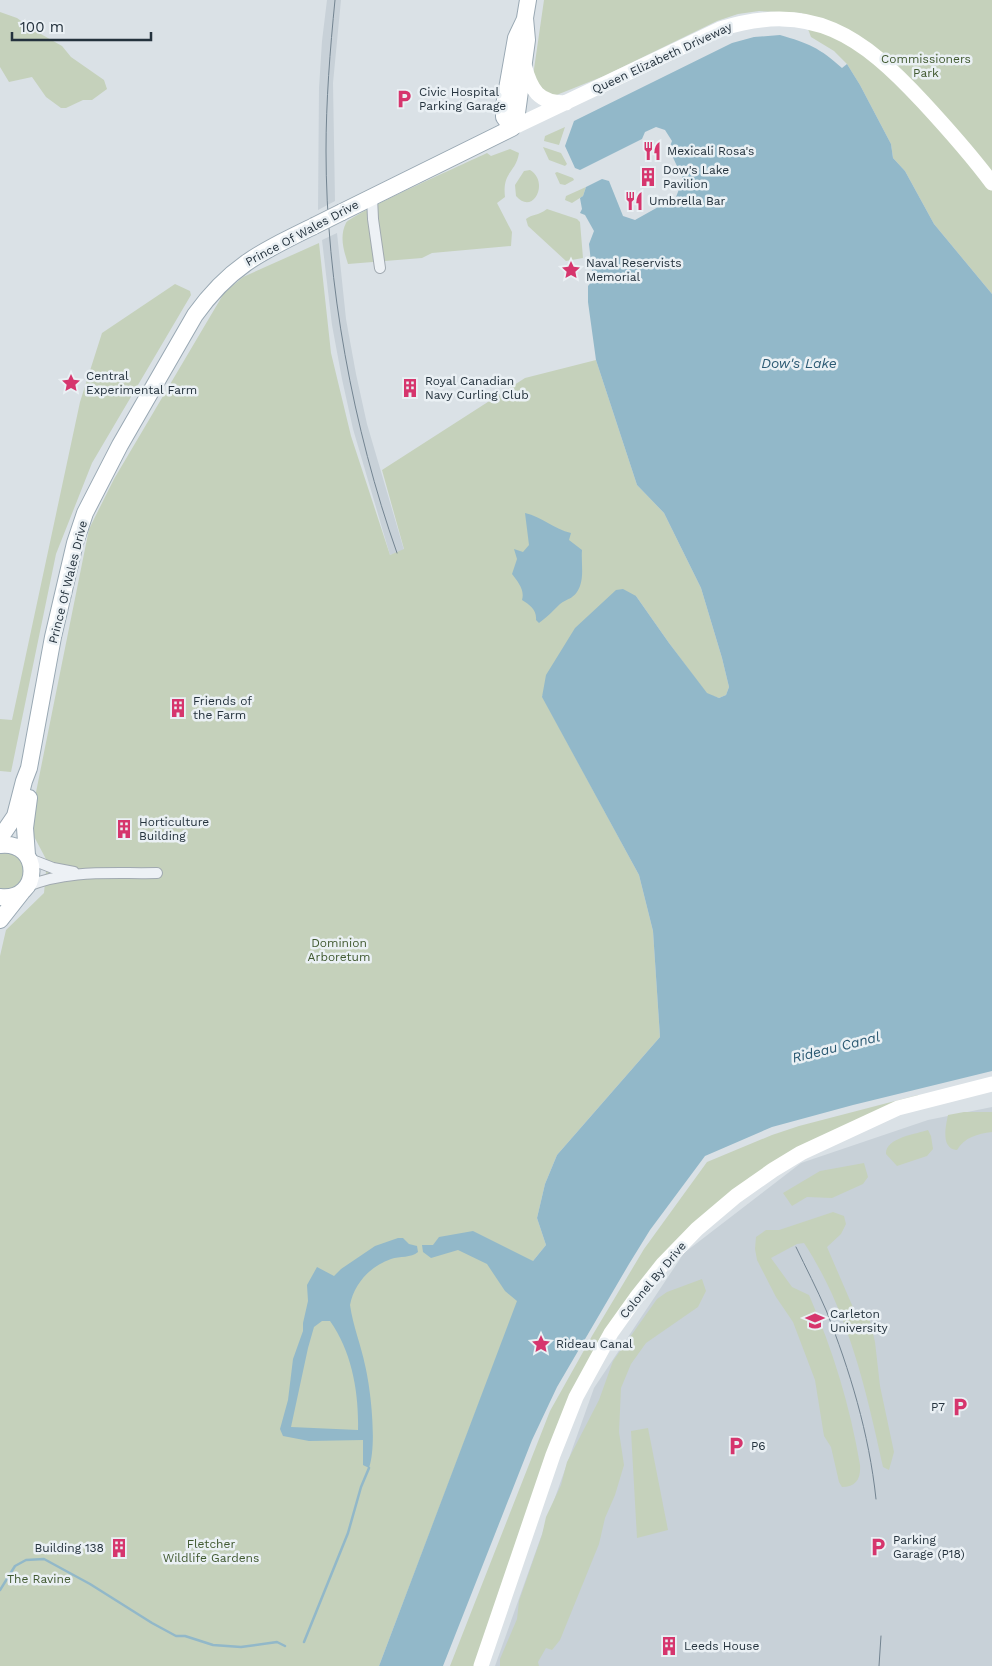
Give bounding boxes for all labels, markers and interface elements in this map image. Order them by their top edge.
scale bar [12,10,151,42]
text: 100 m [20,18,64,36]
street label: Queen Elizabeth Driveway [590,19,735,97]
park label: Commissioners Park [881,52,971,80]
place label: Civic Hospital Parking Garage [419,85,506,113]
parking icon: Civic Hospital Parking Garage [393,88,415,110]
restaurant icon: Mexicali Rosa's [641,140,663,162]
place label: Mexicali Rosa's [667,144,754,158]
place label: Dow's Lake Pavilion [663,163,729,191]
building icon: Dow's Lake Pavilion [637,166,659,188]
restaurant icon: Umbrella Bar [623,190,645,212]
place label: Umbrella Bar [649,194,726,208]
street label: Prince Of Wales Drive [243,197,361,269]
place label: Naval Reservists Memorial [586,256,682,284]
place icon: Naval Reservists Memorial [560,259,582,281]
water label: Dow's Lake [761,355,837,371]
place label: Central Experimental Farm [86,369,197,397]
place icon: Central Experimental Farm [60,372,82,394]
place label: Royal Canadian Navy Curling Club [425,374,529,402]
building icon: Royal Canadian Navy Curling Club [399,377,421,399]
street label: Prince Of Wales Drive [46,519,90,645]
place label: Friends of the Farm [193,694,252,722]
building icon: Friends of the Farm [167,697,189,719]
place label: Horticulture Building [139,815,209,843]
building icon: Horticulture Building [113,818,135,840]
park label: Dominion Arboretum [308,936,370,964]
water label: Rideau Canal [790,1028,882,1066]
street label: Colonel By Drive [617,1239,689,1321]
place label: Carleton University [830,1307,888,1335]
school or university icon: Carleton University [804,1310,826,1332]
place icon: Rideau Canal [530,1333,552,1355]
place label: Rideau Canal [556,1337,633,1351]
parking icon: P7 [949,1396,971,1418]
place label: P7 [931,1400,945,1414]
parking icon: P6 [725,1435,747,1457]
place label: P6 [751,1439,766,1453]
place label: Parking Garage (P18) [893,1533,965,1561]
parking icon: Parking Garage (P18) [867,1536,889,1558]
building icon: Building 138 [108,1537,130,1559]
park label: Fletcher Wildlife Gardens [163,1537,259,1565]
place label: Building 138 [34,1541,104,1555]
park label: The Ravine [7,1572,71,1586]
building icon: Leeds House [658,1635,680,1657]
place label: Leeds House [684,1639,759,1653]

